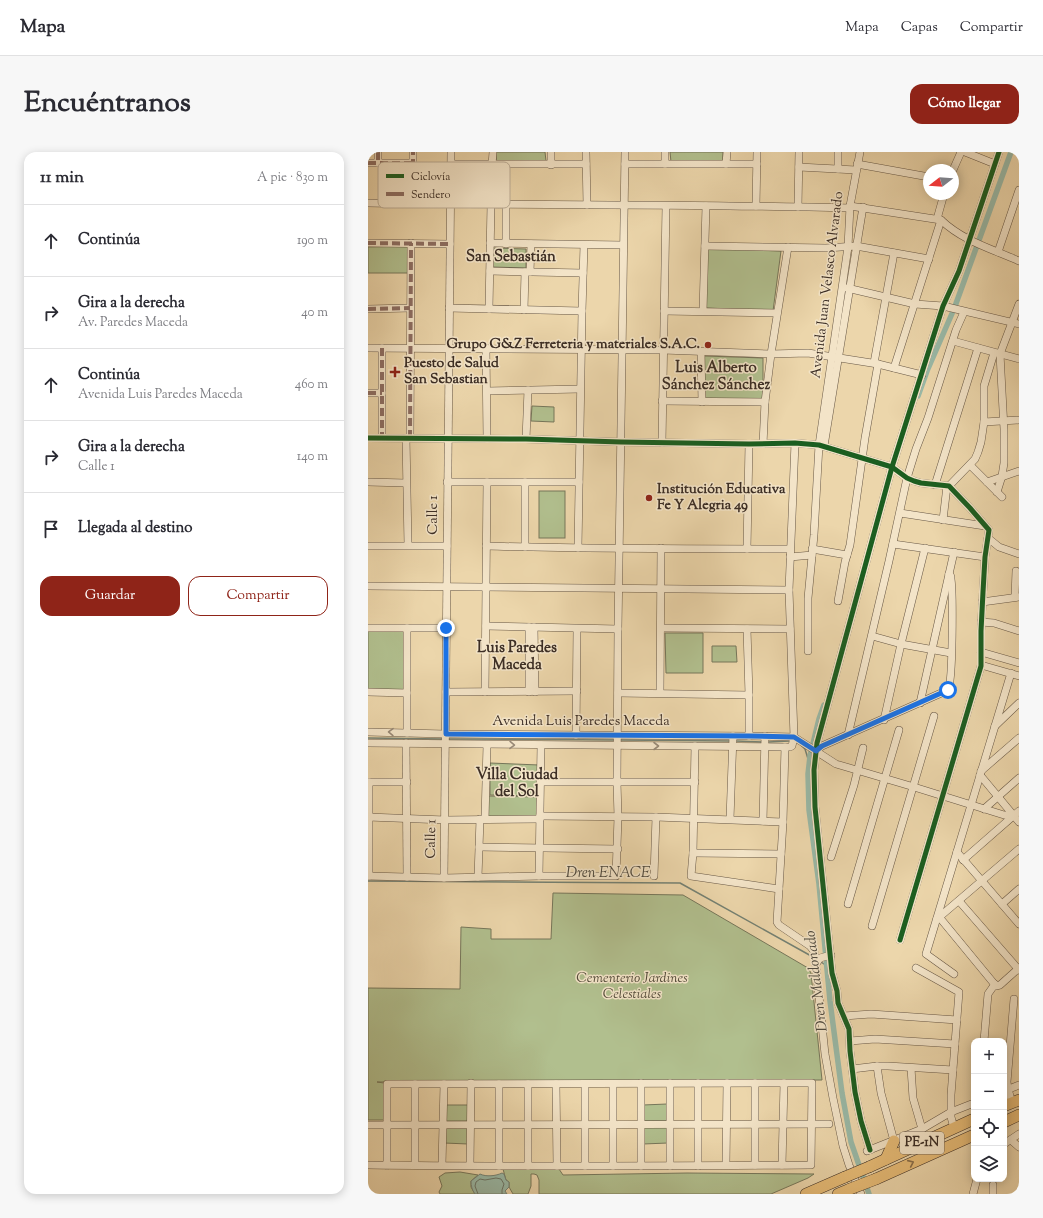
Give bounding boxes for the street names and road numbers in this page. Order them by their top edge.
street label: Avenida Juan Velasco Alvarado [807,190,849,380]
street label: Calle 1 [424,495,444,535]
street label: Avenida Luis Paredes Maceda [492,712,670,732]
street label: Calle 1 [422,819,442,859]
road number: PE-1N [900,1132,944,1154]

